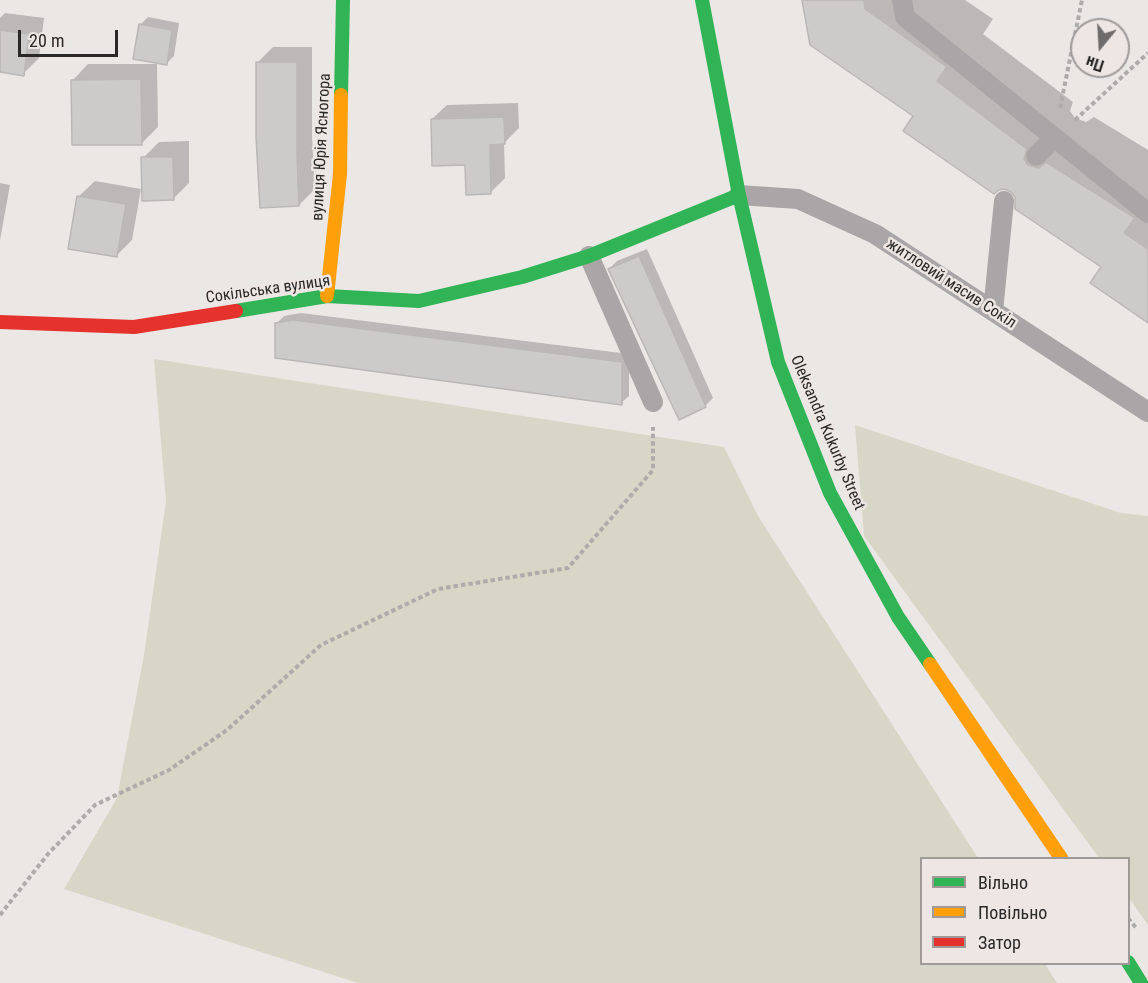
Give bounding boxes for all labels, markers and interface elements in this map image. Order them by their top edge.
scale bar [21,18,122,56]
north arrow [1070,18,1130,78]
text: 20 m [29,30,64,51]
text: Пн [1083,52,1106,75]
street label: вулиця Юрія Ясногора [309,73,335,221]
street label: житловий масив Сокіл [882,235,1020,333]
street label: Сокільська вулиця [205,272,331,308]
street label: Oleksandra Kukurby Street [786,353,868,513]
legend [920,857,1130,965]
text: Вільно [978,872,1028,893]
text: Повільно [978,902,1047,923]
text: Затор [978,932,1021,953]

